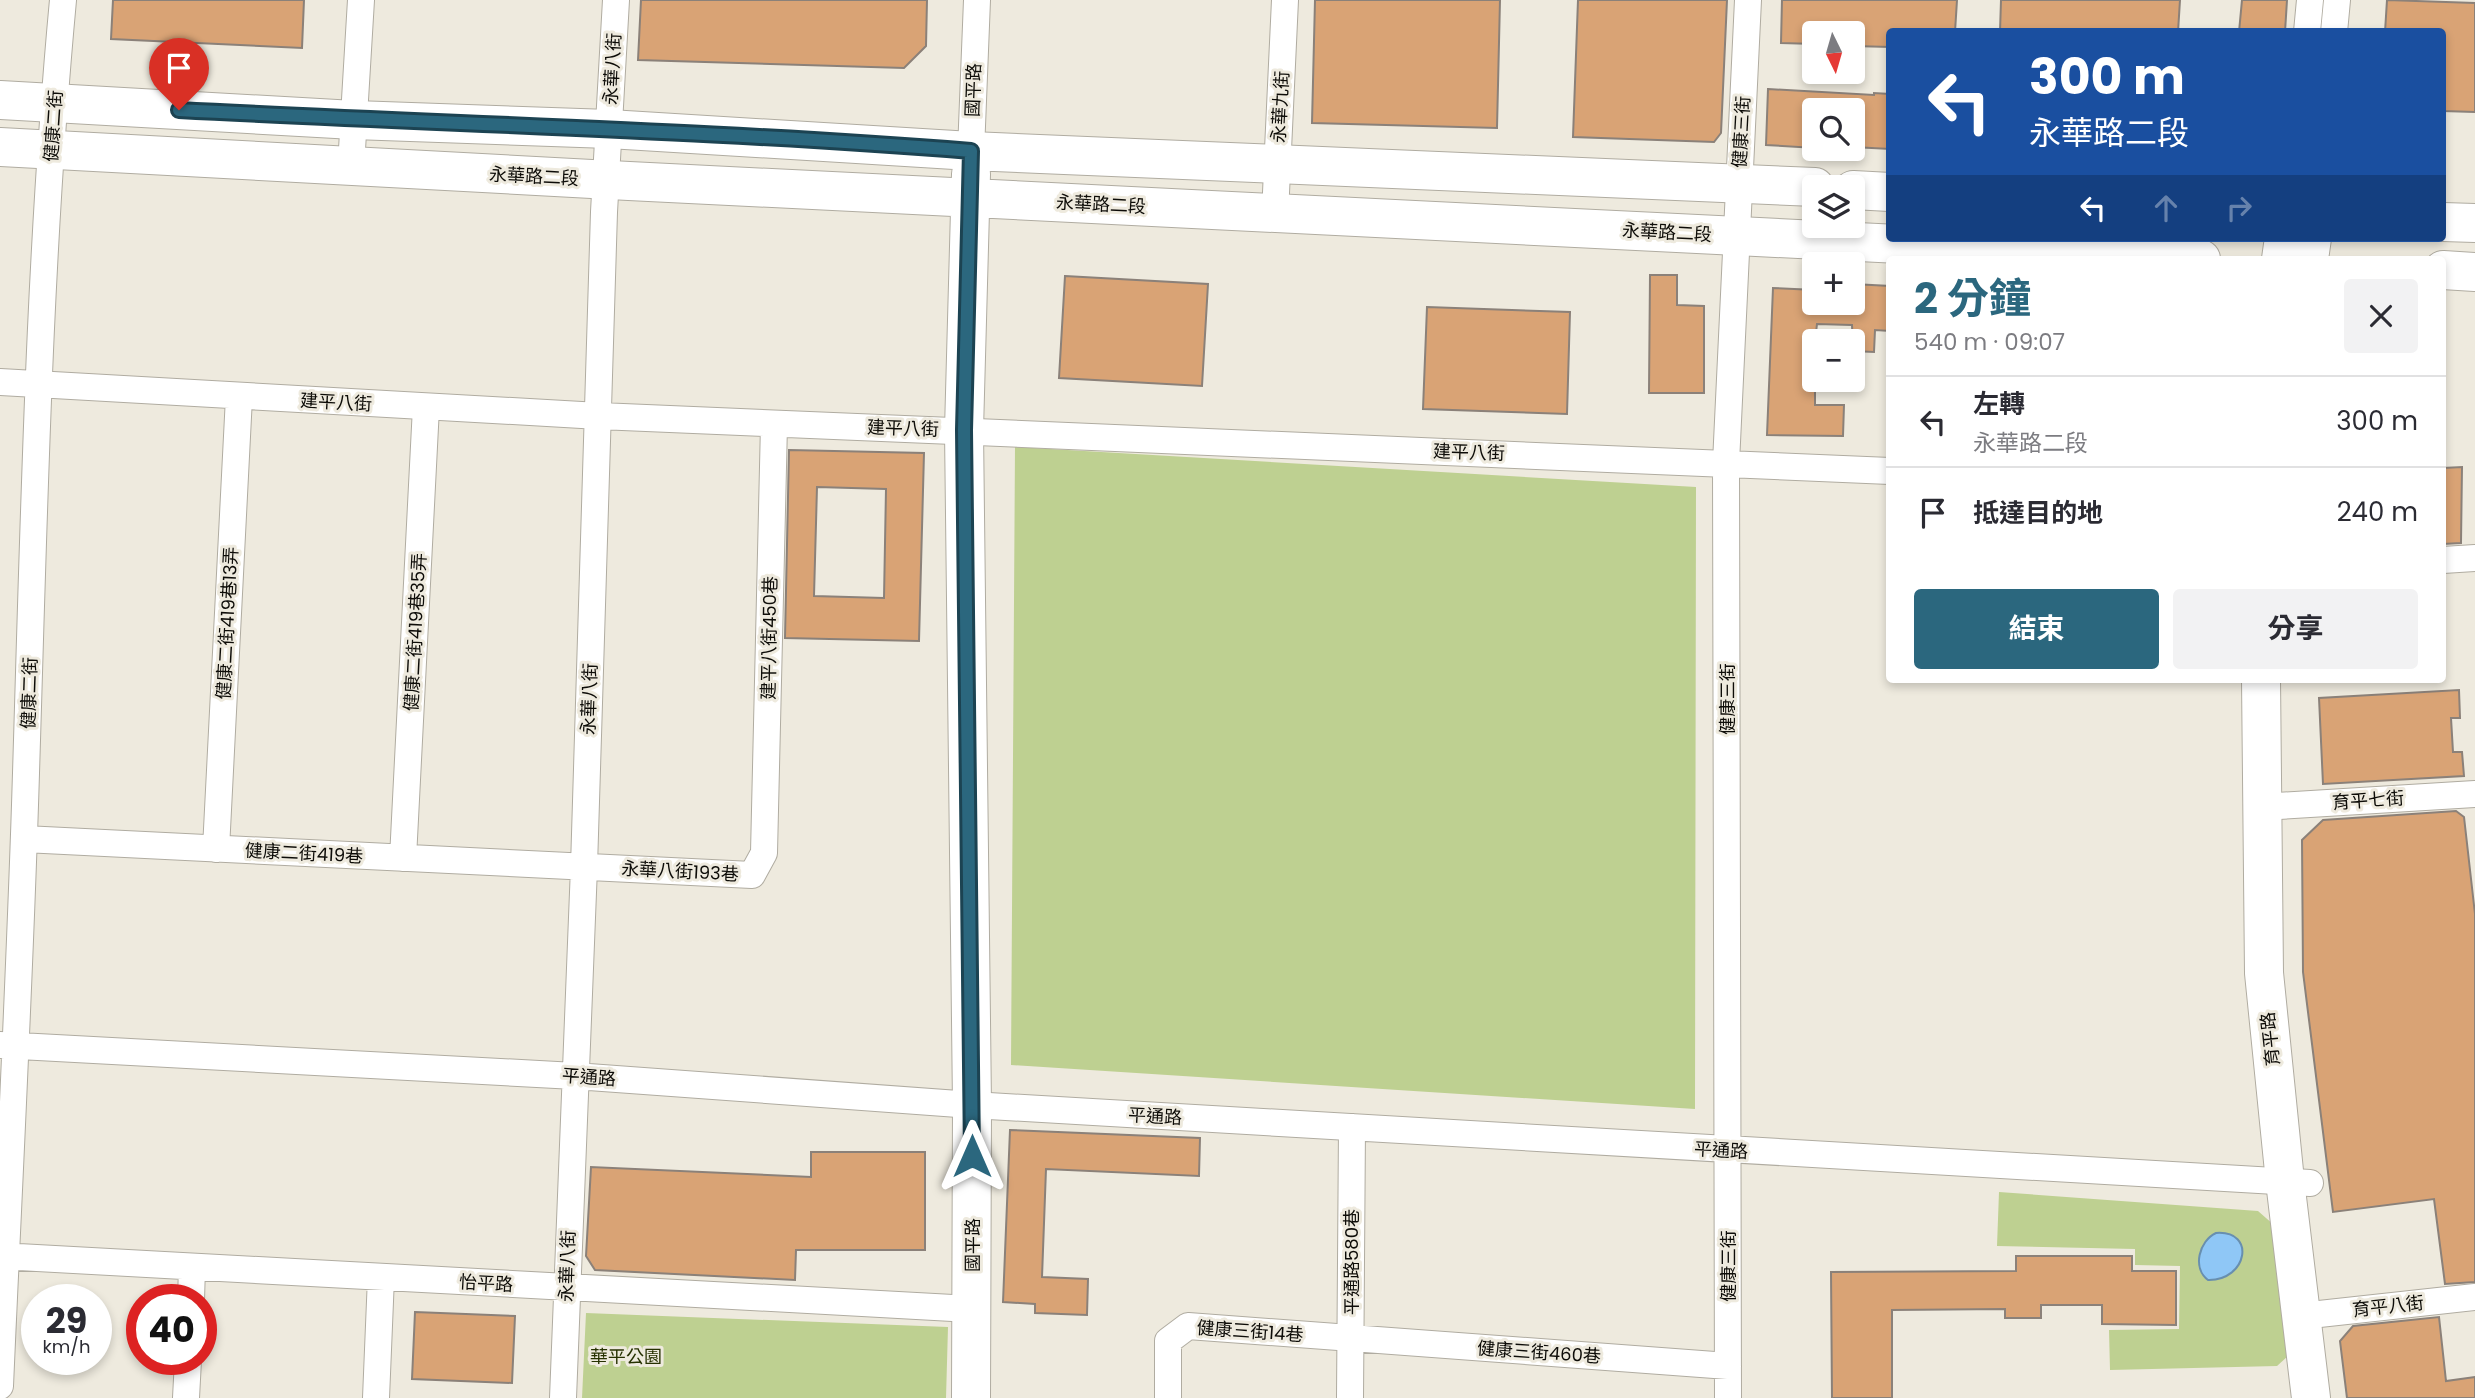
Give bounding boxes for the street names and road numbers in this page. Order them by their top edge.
street label: 永華八街 [598,32,626,106]
street label: 國平路 [960,63,986,117]
street label: 永華九街 [1266,70,1294,144]
street label: 健康二街 [38,89,68,163]
street label: 健康三街 [1727,95,1755,169]
street label: 永華路二段 [488,161,580,191]
street label: 永華路二段 [1055,189,1147,219]
street label: 永華路二段 [1621,217,1713,247]
street label: 建平八街 [299,388,373,416]
street label: 建平八街 [867,414,939,442]
street label: 建平八街 [1433,438,1505,466]
street label: 健康二街419巷13弄 [211,546,243,700]
street label: 健康二街419巷35弄 [398,552,432,712]
street label: 建平八街450巷 [755,576,783,700]
street label: 健康二街 [15,657,43,729]
street label: 永華八街 [575,663,603,735]
street label: 健康三街 [1715,663,1740,735]
street label: 育平七街 [2331,785,2405,815]
street label: 健康二街419巷 [244,837,364,869]
street label: 永華八街193巷 [621,855,739,887]
street label: 育平路 [2255,1011,2285,1067]
street label: 平通路 [561,1063,617,1091]
street label: 平通路 [1127,1102,1183,1130]
street label: 平通路 [1693,1136,1749,1164]
street label: 平通路580巷 [1339,1209,1364,1315]
street label: 國平路 [960,1218,985,1272]
street label: 永華八街 [553,1230,581,1302]
street label: 健康三街 [1716,1230,1741,1302]
street label: 怡平路 [458,1269,514,1297]
street label: 育平八街 [2351,1290,2425,1322]
street label: 健康三街14巷 [1196,1315,1304,1347]
street label: 健康三街460巷 [1476,1335,1602,1369]

